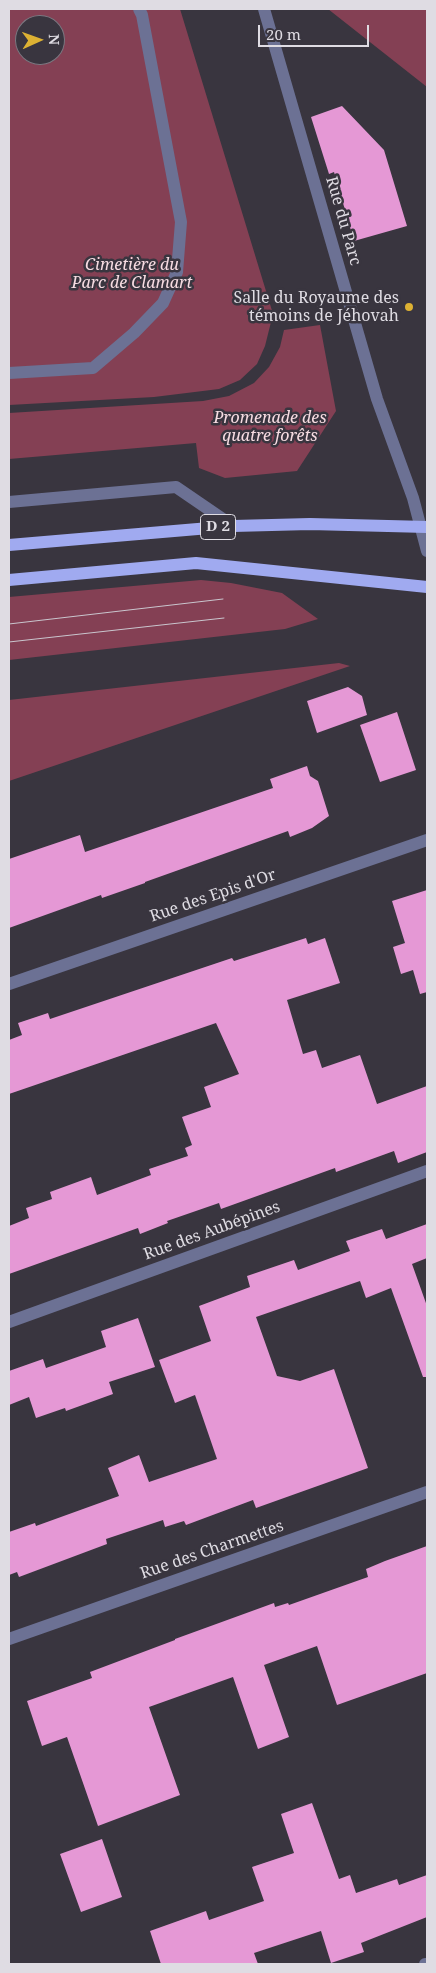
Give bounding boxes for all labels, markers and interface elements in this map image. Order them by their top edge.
north arrow [15,15,65,65]
scale bar [261,15,372,47]
text: 20 m [266,24,301,44]
text: N [45,34,64,45]
street label: Rue du Parc [321,174,365,268]
park label: Cimetière du Parc de Clamart [72,255,192,293]
place label: Salle du Royaume des témoins de Jéhovah [233,288,399,326]
marker: Salle du Royaume des témoins de Jéhovah [403,301,415,313]
park label: Promenade des quatre forêts [213,408,327,446]
road number: D 2 [200,514,236,540]
street label: Rue des Epis d'Or [147,865,279,927]
street label: Rue des Aubépines [141,1197,283,1265]
street label: Rue des Charmettes [138,1516,286,1584]

